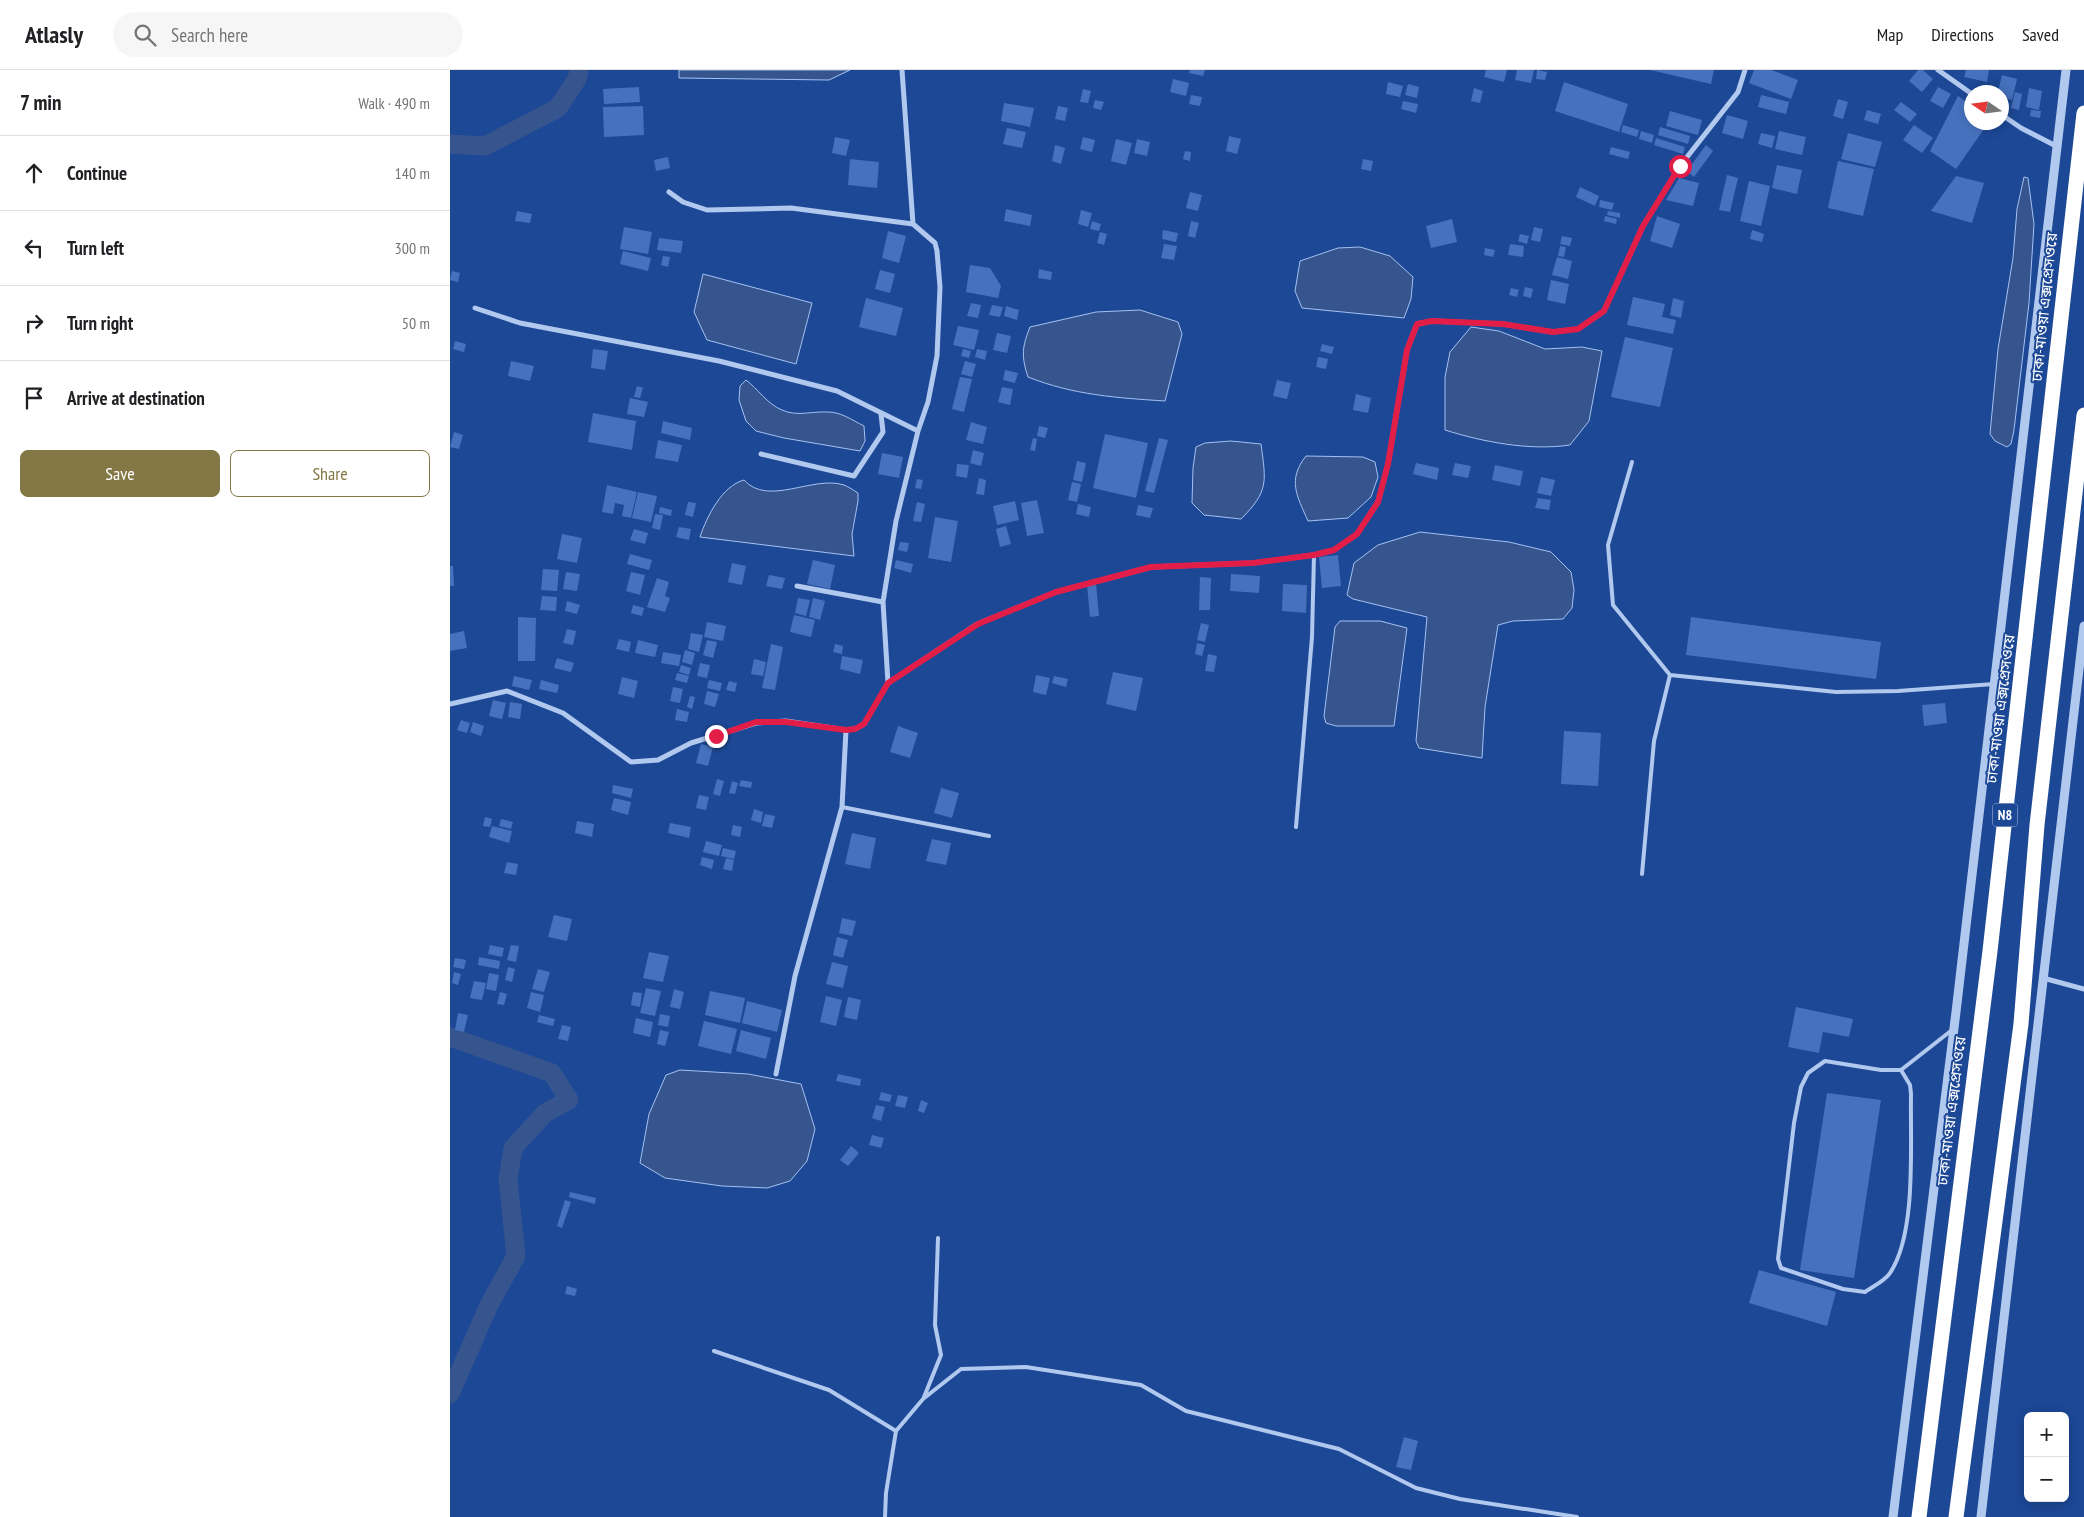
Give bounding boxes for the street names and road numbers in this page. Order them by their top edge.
street label: ঢাকা-মাওয়া এক্সপ্রেসওয়ে [2027,231,2061,384]
street label: ঢাকা-মাওয়া এক্সপ্রেসওয়ে [1981,633,2019,786]
road number: N8 [1992,804,2018,826]
street label: ঢাকা-মাওয়া এক্সপ্রেসওয়ে [1932,1035,1970,1188]

